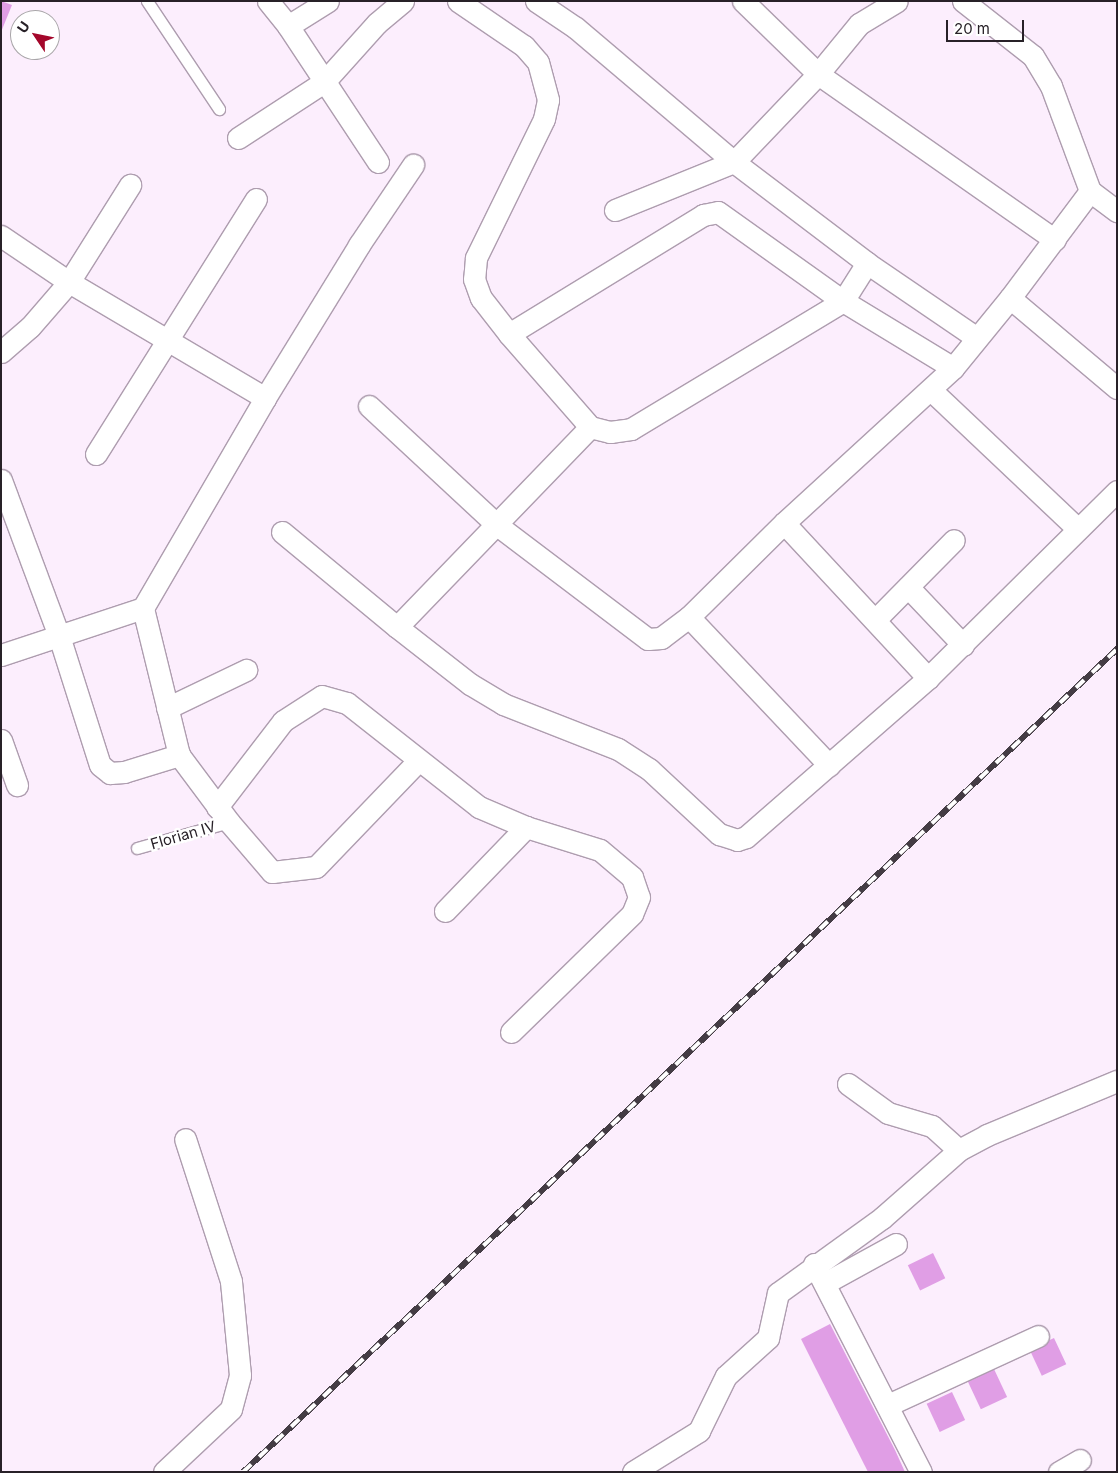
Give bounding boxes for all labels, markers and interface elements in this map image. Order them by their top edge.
north arrow [10,10,60,60]
scale bar [948,10,1026,42]
text: U [13,18,33,36]
text: 20 m [954,19,990,38]
street label: Florian IV [148,817,218,853]

